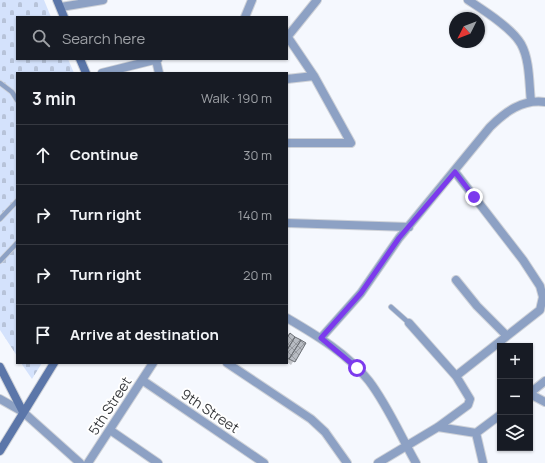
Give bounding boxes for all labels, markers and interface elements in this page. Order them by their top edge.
north arrow [449,12,485,48]
search box [16,16,288,60]
icon: search [30,27,52,49]
text: Search here [62,28,145,49]
text: 3 min [32,87,76,110]
text: Walk · 190 m [201,89,272,107]
icon: ahead [32,144,54,166]
text: Continue [70,144,138,165]
text: 30 m [243,146,272,164]
route end [465,188,483,206]
icon: right [32,204,54,226]
text: Turn right [70,204,141,225]
text: 140 m [238,206,272,224]
icon: right [32,264,54,286]
text: Turn right [70,264,141,285]
text: 20 m [243,266,272,284]
icon: arrive [32,324,54,346]
text: Arrive at destination [70,324,219,345]
map controls [497,343,533,451]
button: + [497,343,533,379]
route start [348,359,366,377]
street label: 5th Street [84,373,136,439]
button: − [497,379,533,415]
street label: 9th Street [177,384,243,437]
button: layers [497,415,533,451]

